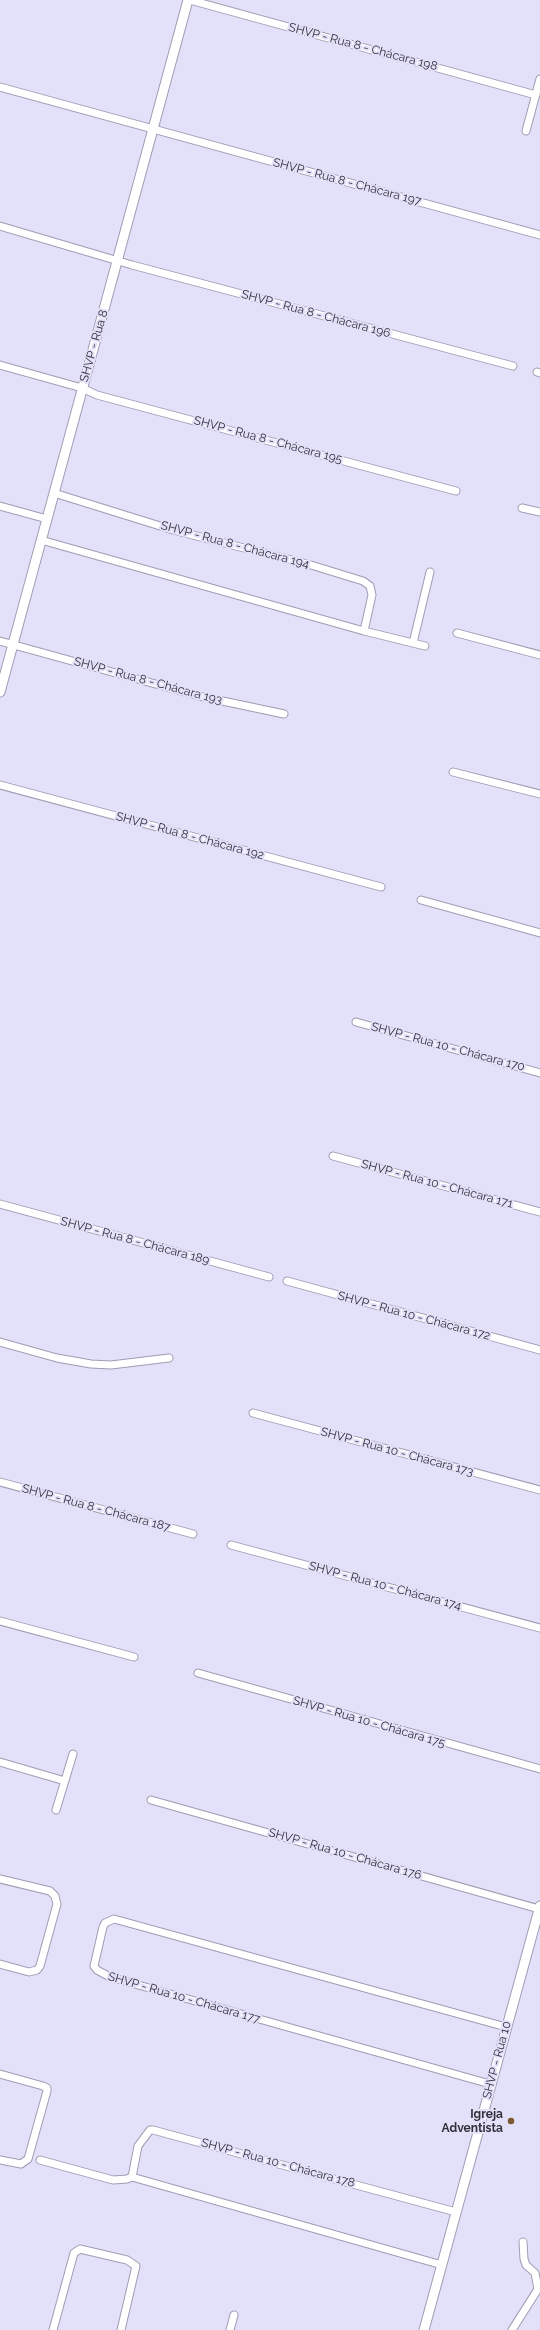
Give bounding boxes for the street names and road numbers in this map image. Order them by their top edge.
street label: SHVP - Rua 8 - Chácara 198 [287,20,439,74]
street label: SHVP - Rua 8 - Chácara 197 [271,155,423,209]
street label: SHVP - Rua 8 - Chácara 196 [240,287,392,341]
street label: SHVP - Rua 8 [77,308,111,384]
street label: SHVP - Rua 8 - Chácara 195 [192,413,344,467]
street label: SHVP - Rua 8 - Chácara 194 [159,518,311,572]
street label: SHVP - Rua 8 - Chácara 193 [72,654,224,708]
street label: SHVP - Rua 8 - Chácara 192 [114,809,266,863]
street label: SHVP - Rua 10 - Chácara 170 [370,1020,526,1074]
street label: SHVP - Rua 10 - Chácara 171 [360,1157,514,1211]
street label: SHVP - Rua 8 - Chácara 189 [59,1214,211,1268]
street label: SHVP - Rua 10 - Chácara 172 [336,1289,492,1343]
street label: SHVP - Rua 10 - Chácara 173 [319,1425,475,1479]
street label: SHVP - Rua 8 - Chácara 187 [20,1481,172,1535]
street label: SHVP - Rua 10 - Chácara 174 [307,1559,463,1613]
street label: SHVP - Rua 10 - Chácara 175 [291,1693,447,1751]
street label: SHVP - Rua 10 - Chácara 176 [267,1825,423,1883]
street label: SHVP - Rua 10 - Chácara 177 [106,1969,262,2027]
street label: SHVP - Rua 10 [480,2020,514,2100]
street label: SHVP - Rua 10 - Chácara 178 [200,2136,356,2190]

